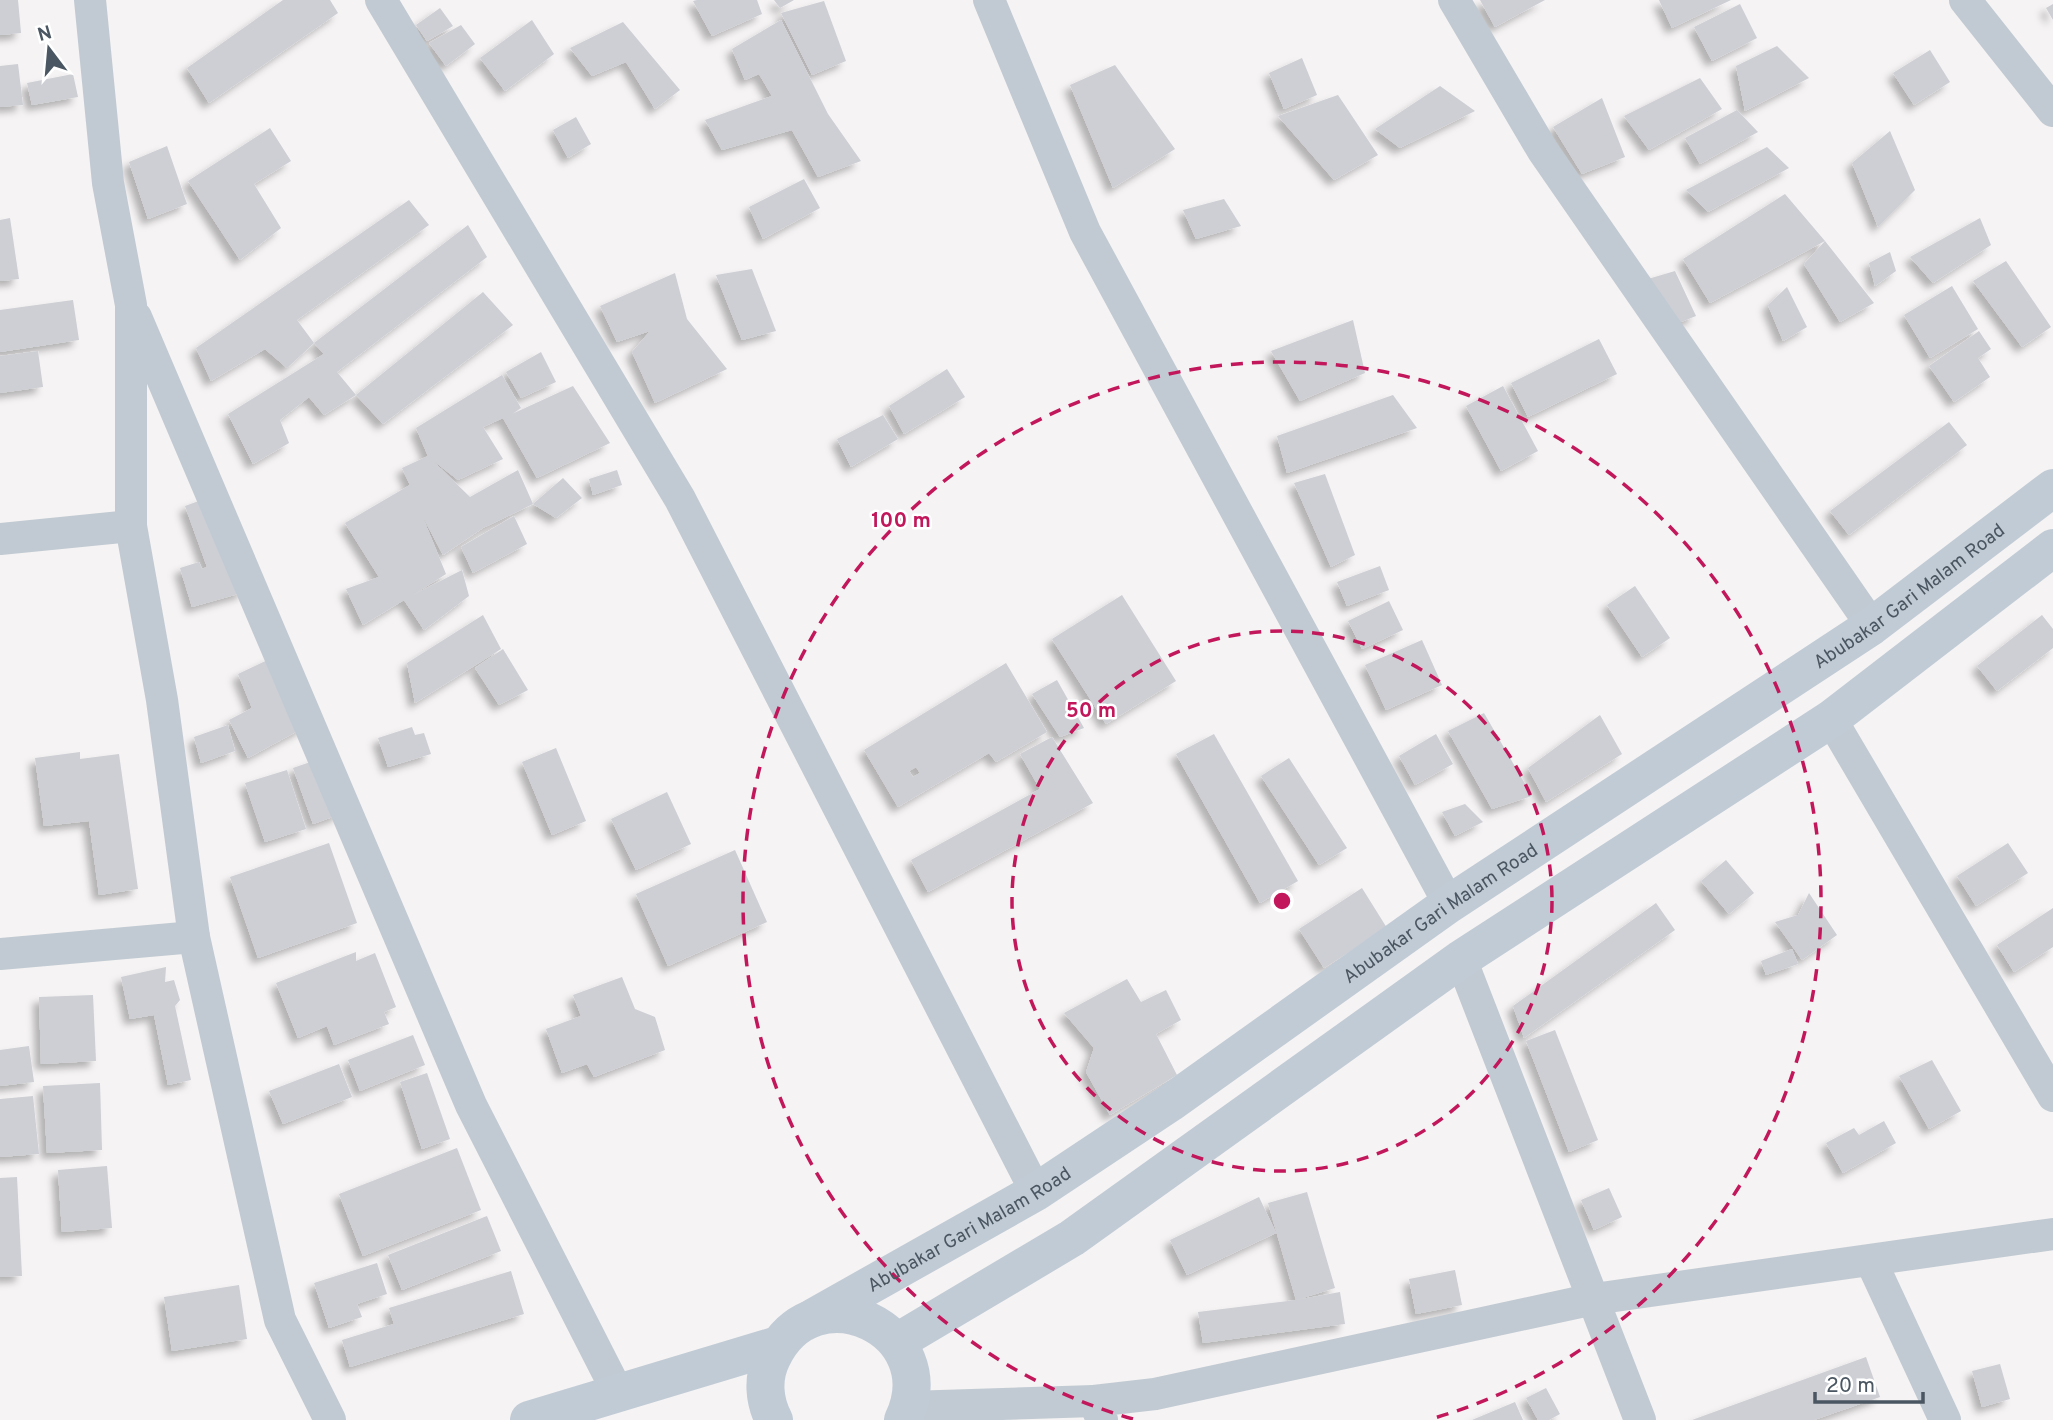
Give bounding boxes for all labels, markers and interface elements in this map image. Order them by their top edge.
north arrow [14,14,84,84]
text: N [35,21,55,48]
text: 100 m [871,508,931,535]
street label: Abubakar Gari Malam Road [1809,519,2010,675]
text: 50 m [1066,698,1116,725]
street label: Abubakar Gari Malam Road [1339,839,1543,990]
centre of rings [1270,889,1294,913]
street label: Abubakar Gari Malam Road [863,1162,1076,1299]
scale bar [1815,1360,1924,1404]
text: 20 m [1826,1373,1875,1400]

